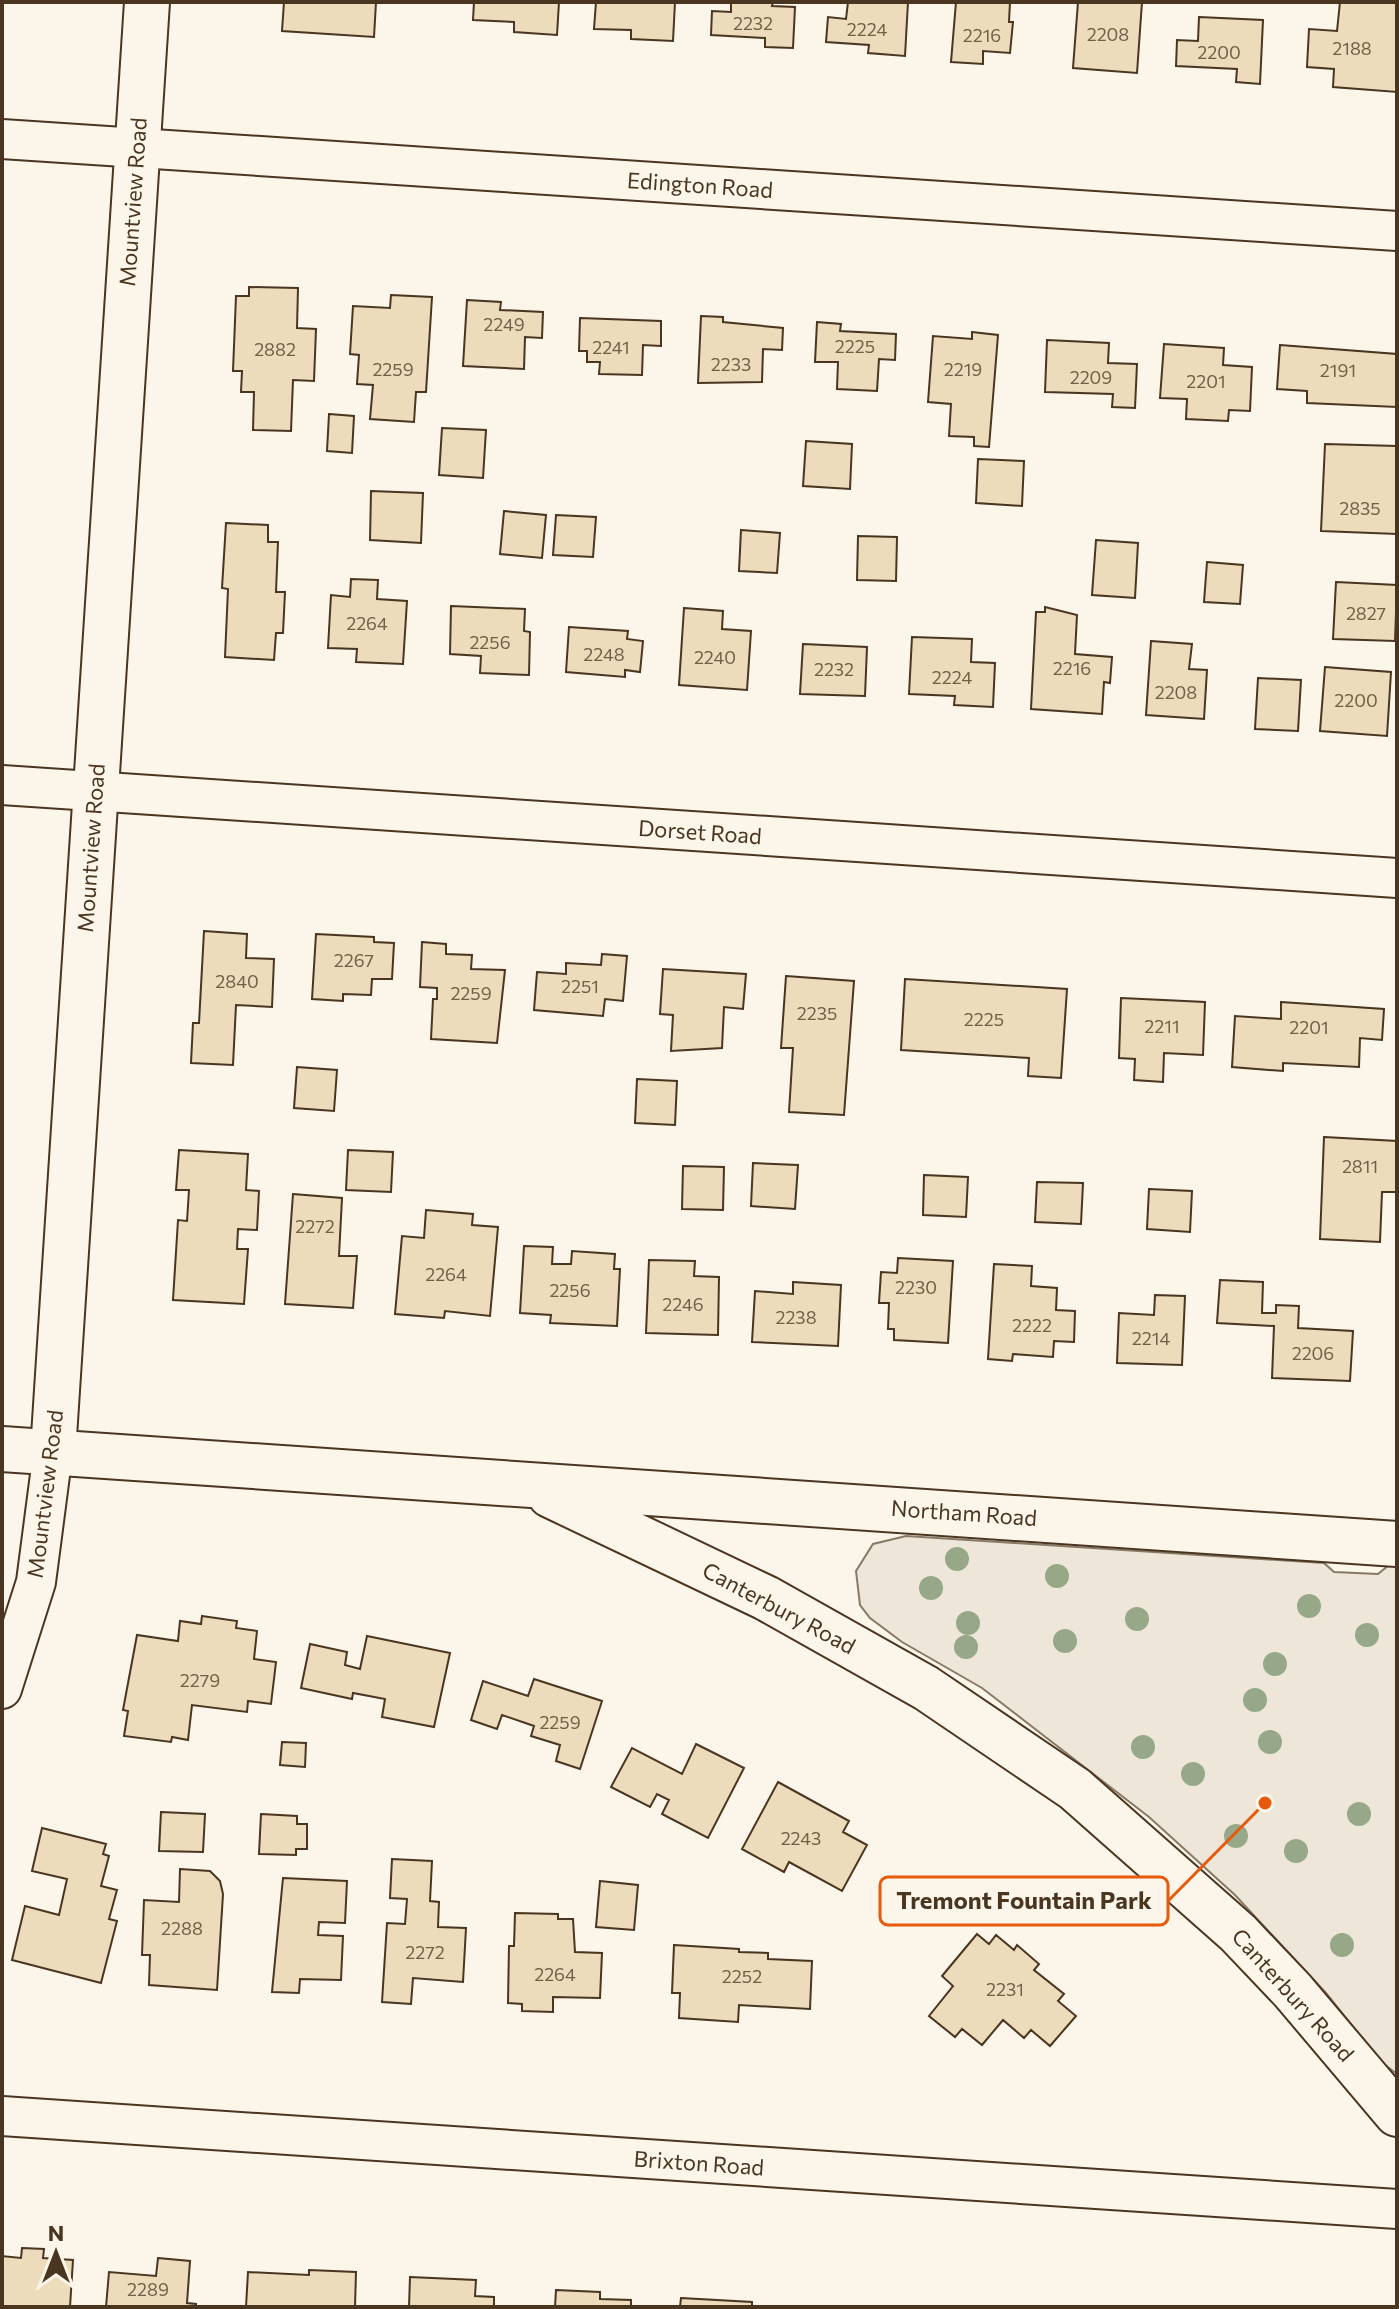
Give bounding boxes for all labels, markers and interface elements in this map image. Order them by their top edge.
house number: 2232 [733,12,773,34]
house number: 2224 [847,18,887,40]
house number: 2208 [1087,23,1129,45]
house number: 2216 [963,24,1001,46]
house number: 2188 [1332,37,1372,59]
house number: 2200 [1197,41,1241,63]
street label: Mountview Road [113,116,152,287]
street label: Edington Road [626,166,774,203]
house number: 2249 [483,313,525,335]
house number: 2225 [835,335,875,357]
house number: 2241 [592,336,630,358]
house number: 2882 [254,338,296,360]
house number: 2233 [711,353,751,375]
house number: 2259 [372,358,414,380]
house number: 2219 [944,358,982,380]
house number: 2191 [1320,359,1356,381]
house number: 2209 [1070,366,1112,388]
house number: 2201 [1186,370,1226,392]
house number: 2835 [1339,497,1381,519]
house number: 2827 [1346,602,1386,624]
house number: 2264 [346,612,388,634]
house number: 2256 [469,631,511,653]
house number: 2248 [583,643,625,665]
house number: 2240 [694,646,736,668]
house number: 2216 [1053,657,1091,679]
house number: 2232 [814,658,854,680]
house number: 2224 [932,666,972,688]
house number: 2208 [1155,681,1197,703]
house number: 2200 [1334,689,1378,711]
street label: Mountview Road [71,762,110,933]
street label: Dorset Road [637,814,763,849]
house number: 2267 [334,949,374,971]
house number: 2840 [215,970,259,992]
house number: 2251 [561,975,599,997]
house number: 2259 [450,982,492,1004]
house number: 2235 [797,1002,837,1024]
house number: 2225 [964,1008,1004,1030]
house number: 2211 [1144,1015,1180,1037]
house number: 2201 [1289,1016,1329,1038]
house number: 2811 [1342,1155,1378,1177]
house number: 2272 [295,1215,335,1237]
house number: 2264 [425,1263,467,1285]
house number: 2230 [895,1276,937,1298]
house number: 2256 [549,1279,591,1301]
house number: 2246 [662,1293,704,1315]
house number: 2238 [775,1306,817,1328]
house number: 2222 [1012,1314,1052,1336]
house number: 2214 [1132,1327,1170,1349]
house number: 2206 [1292,1342,1334,1364]
street label: Mountview Road [21,1408,68,1580]
street label: Northam Road [890,1494,1038,1531]
street label: Canterbury Road [698,1556,860,1659]
house number: 2279 [180,1669,220,1691]
house number: 2259 [539,1711,581,1733]
house number: 2243 [781,1827,821,1849]
callout: Tremont Fountain Park [880,1877,1168,1925]
text: Tremont Fountain Park [896,1885,1152,1914]
house number: 2288 [161,1917,203,1939]
street label: Canterbury Road [1227,1923,1360,2067]
house number: 2272 [405,1941,445,1963]
house number: 2264 [534,1963,576,1985]
house number: 2252 [722,1965,762,1987]
house number: 2231 [986,1978,1024,2000]
street label: Brixton Road [633,2144,765,2181]
north arrow [16,2213,96,2293]
text: N [48,2219,64,2246]
house number: 2289 [127,2278,169,2300]

